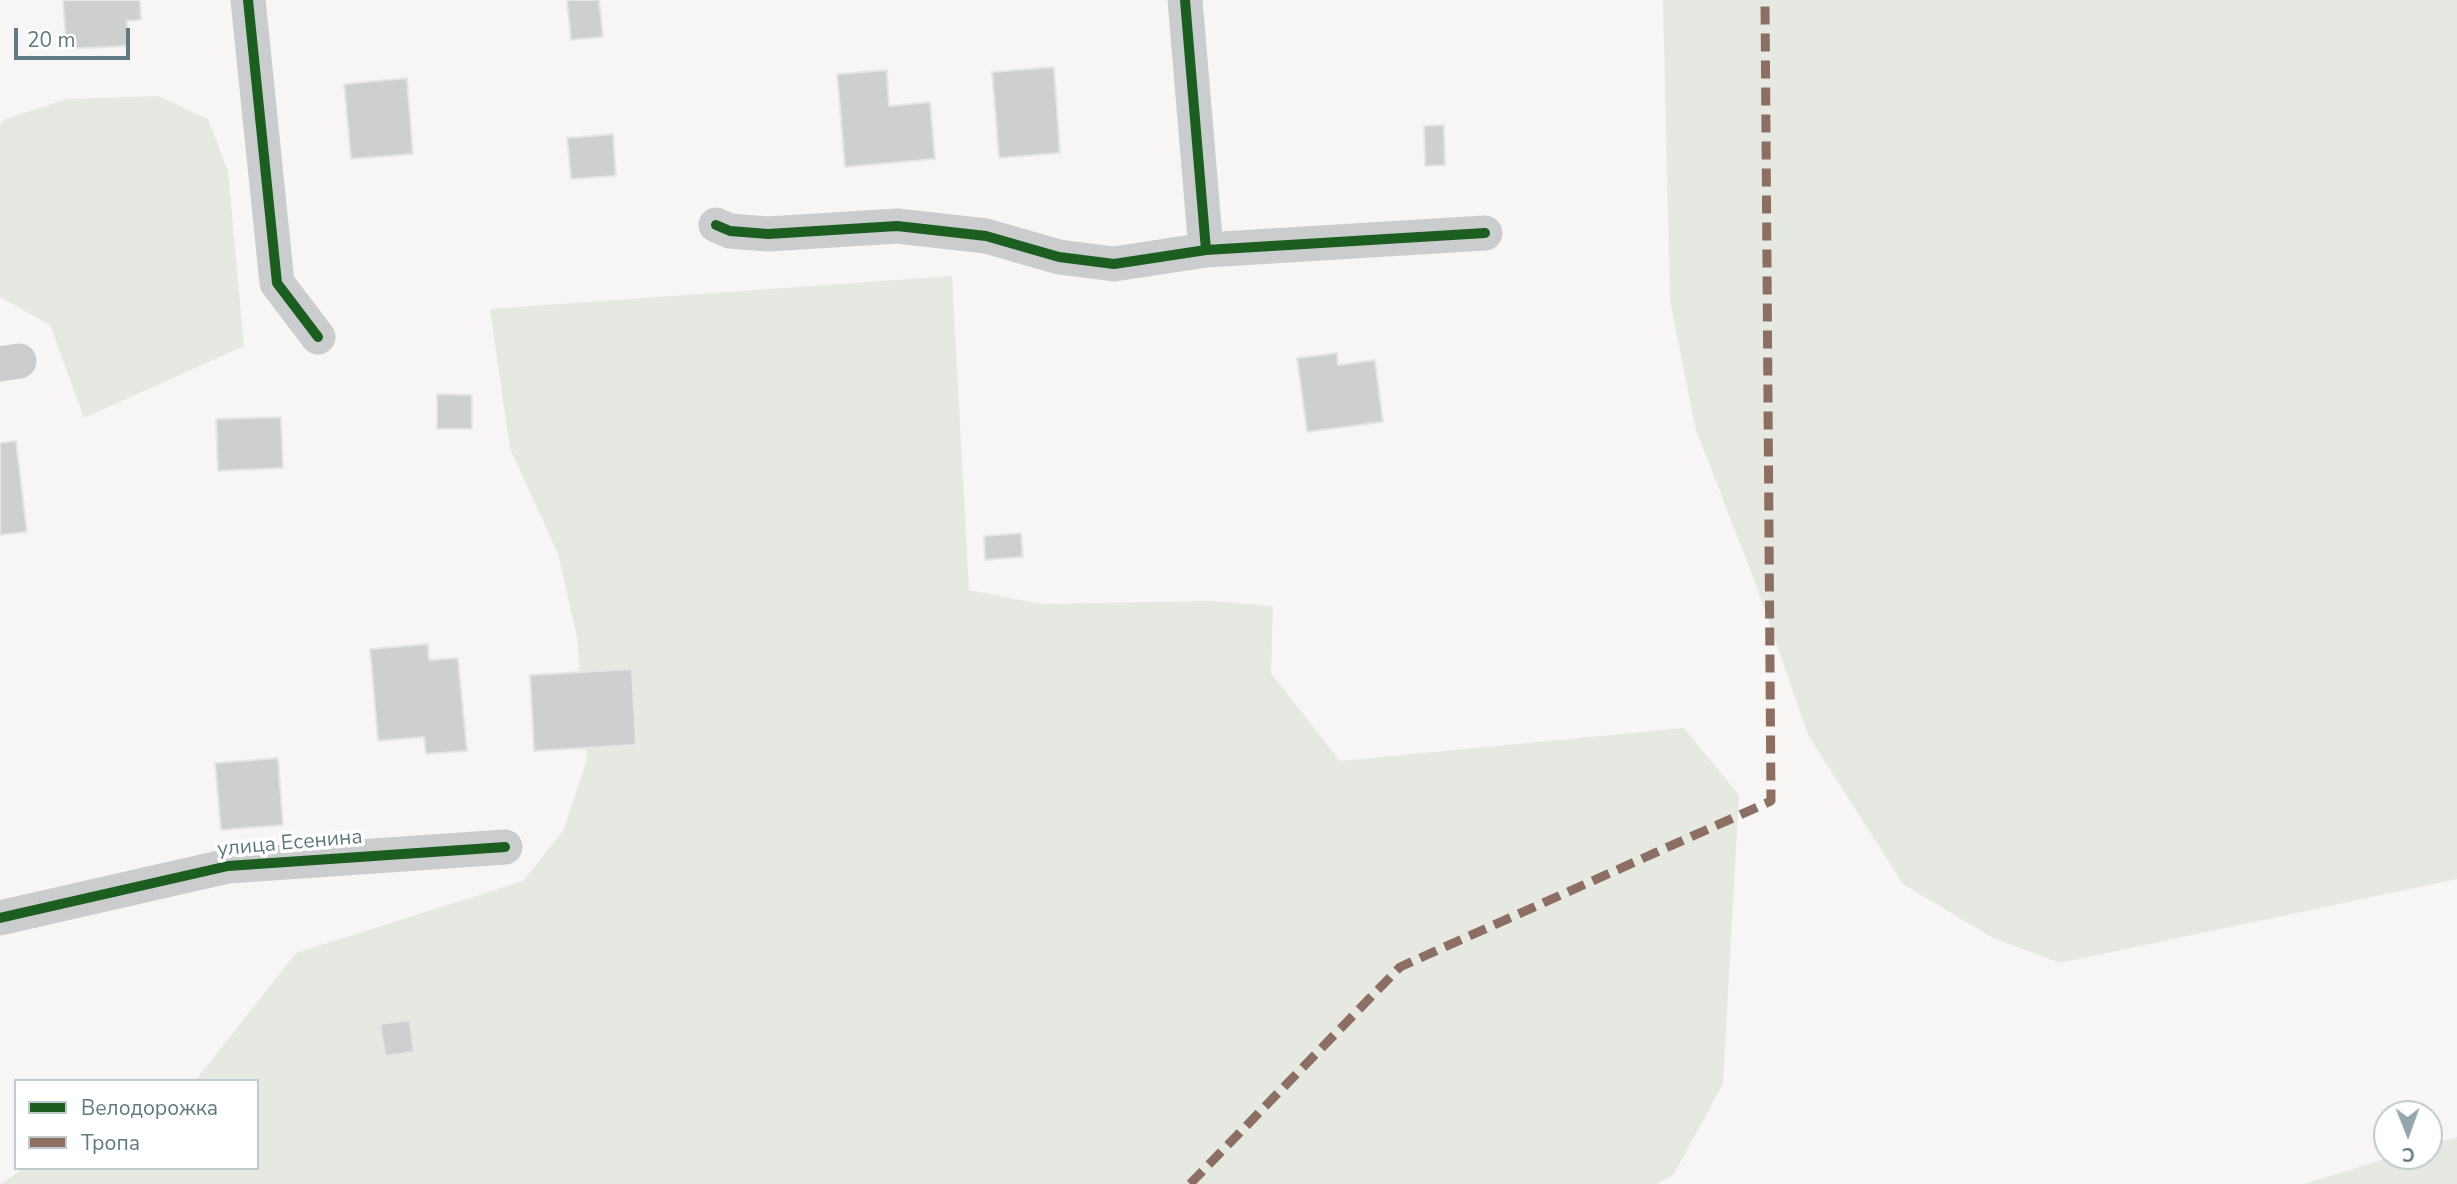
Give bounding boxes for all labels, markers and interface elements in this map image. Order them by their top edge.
scale bar [18,14,133,58]
text: 20 m [27,26,76,54]
street label: улица Есенина [216,825,364,863]
legend [14,1079,259,1170]
text: Велодорожка [81,1094,218,1122]
north arrow [2373,1100,2443,1170]
text: Тропа [81,1129,140,1157]
text: С [2402,1141,2415,1167]

